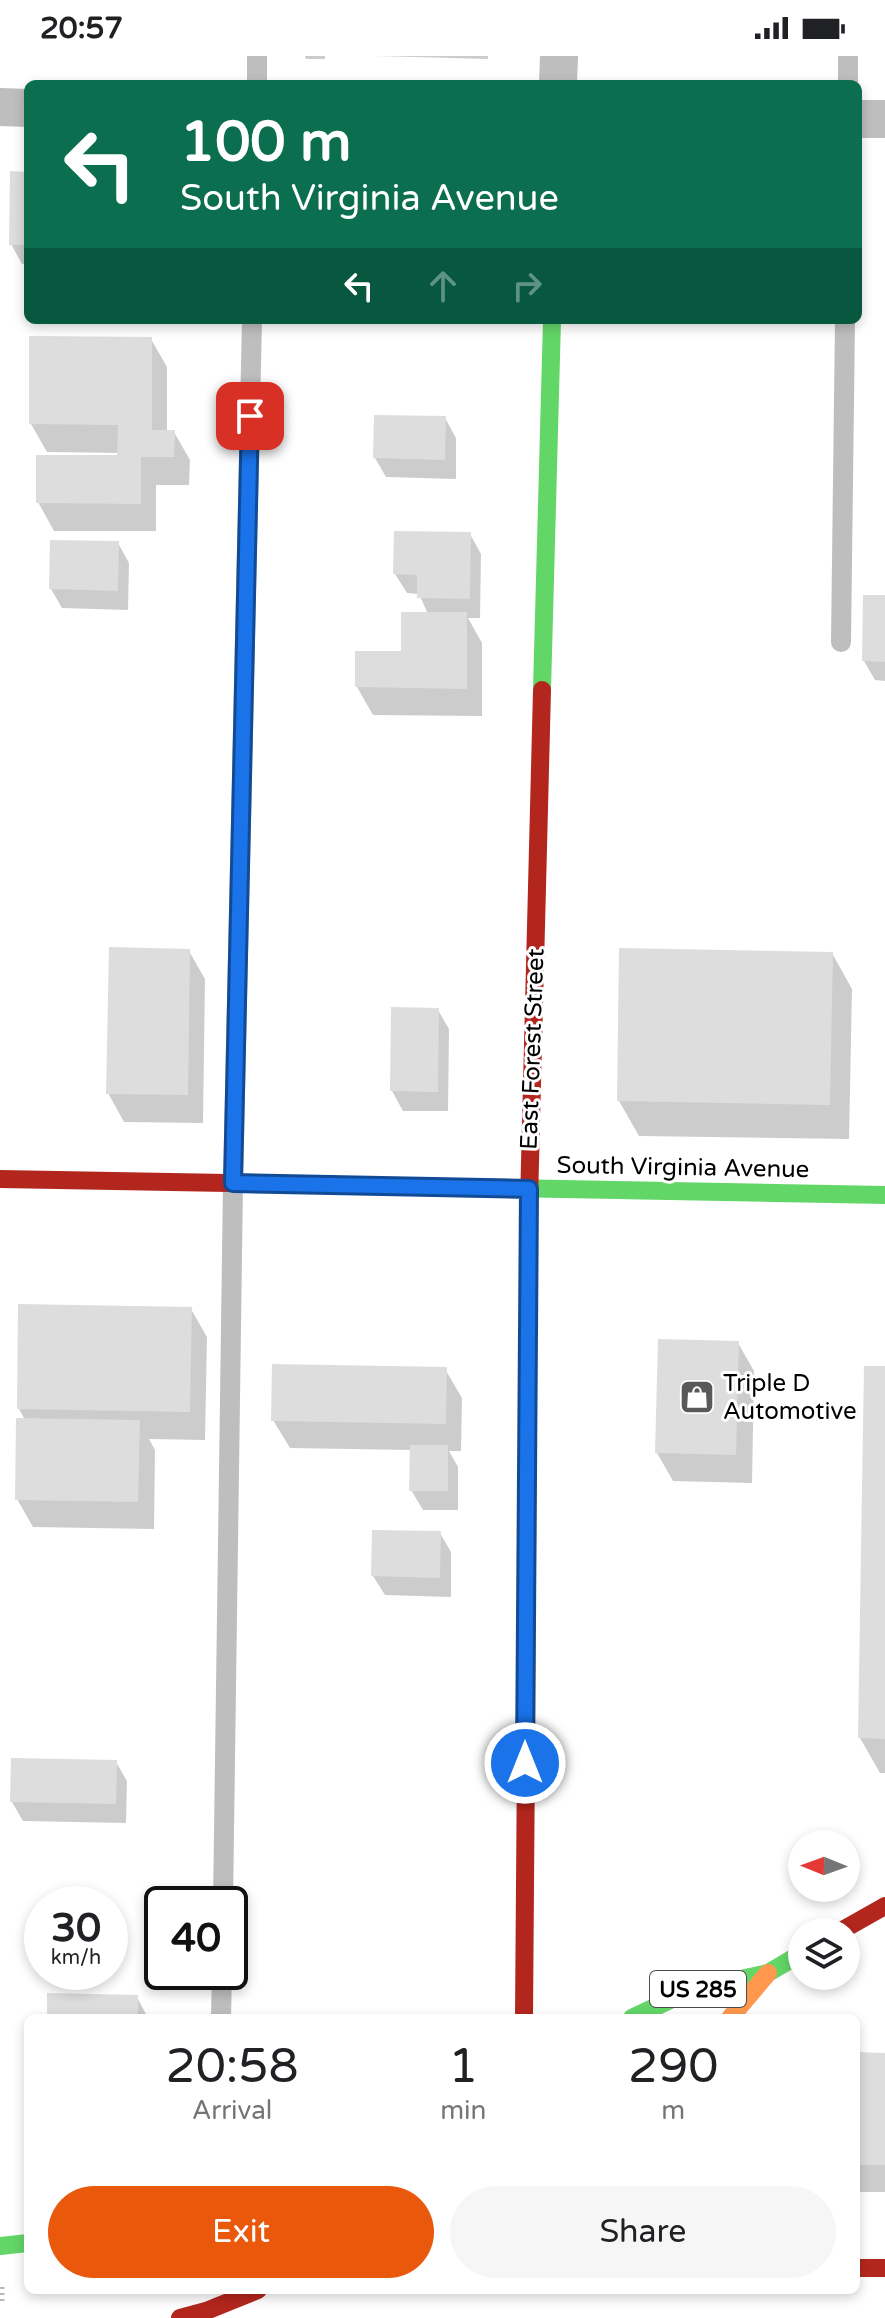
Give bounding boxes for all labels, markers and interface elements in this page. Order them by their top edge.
text: 20:57 [40,10,123,47]
text: 100 m [180,109,351,176]
icon: left [48,112,152,216]
text: South Virginia Avenue [180,177,559,220]
icon: left [337,264,381,308]
icon: ahead [421,264,465,308]
icon: right [505,264,549,308]
pin [216,382,284,450]
icon: arrive [228,394,272,438]
street label: East Forest Street [514,948,551,1150]
street label: South Virginia Avenue [556,1151,810,1184]
place label: Triple D Automotive [723,1369,857,1426]
shop icon: Triple D Automotive [678,1378,716,1416]
position arrow [483,1721,567,1805]
north arrow [788,1830,860,1902]
map controls [788,1830,860,1990]
speed limit sign: 40 [144,1886,248,1990]
text: 30 [51,1904,101,1952]
button: layers [788,1918,860,1990]
text: km/h [51,1946,101,1970]
road number: US 285 [650,1971,746,2007]
text: 20:58 [166,2038,299,2096]
text: 1 [448,2038,478,2096]
text: 290 [628,2038,718,2096]
text: Arrival [192,2095,272,2126]
text: min [440,2095,486,2126]
text: m [661,2095,685,2126]
button: Exit [48,2186,434,2278]
button: Share [450,2186,836,2278]

